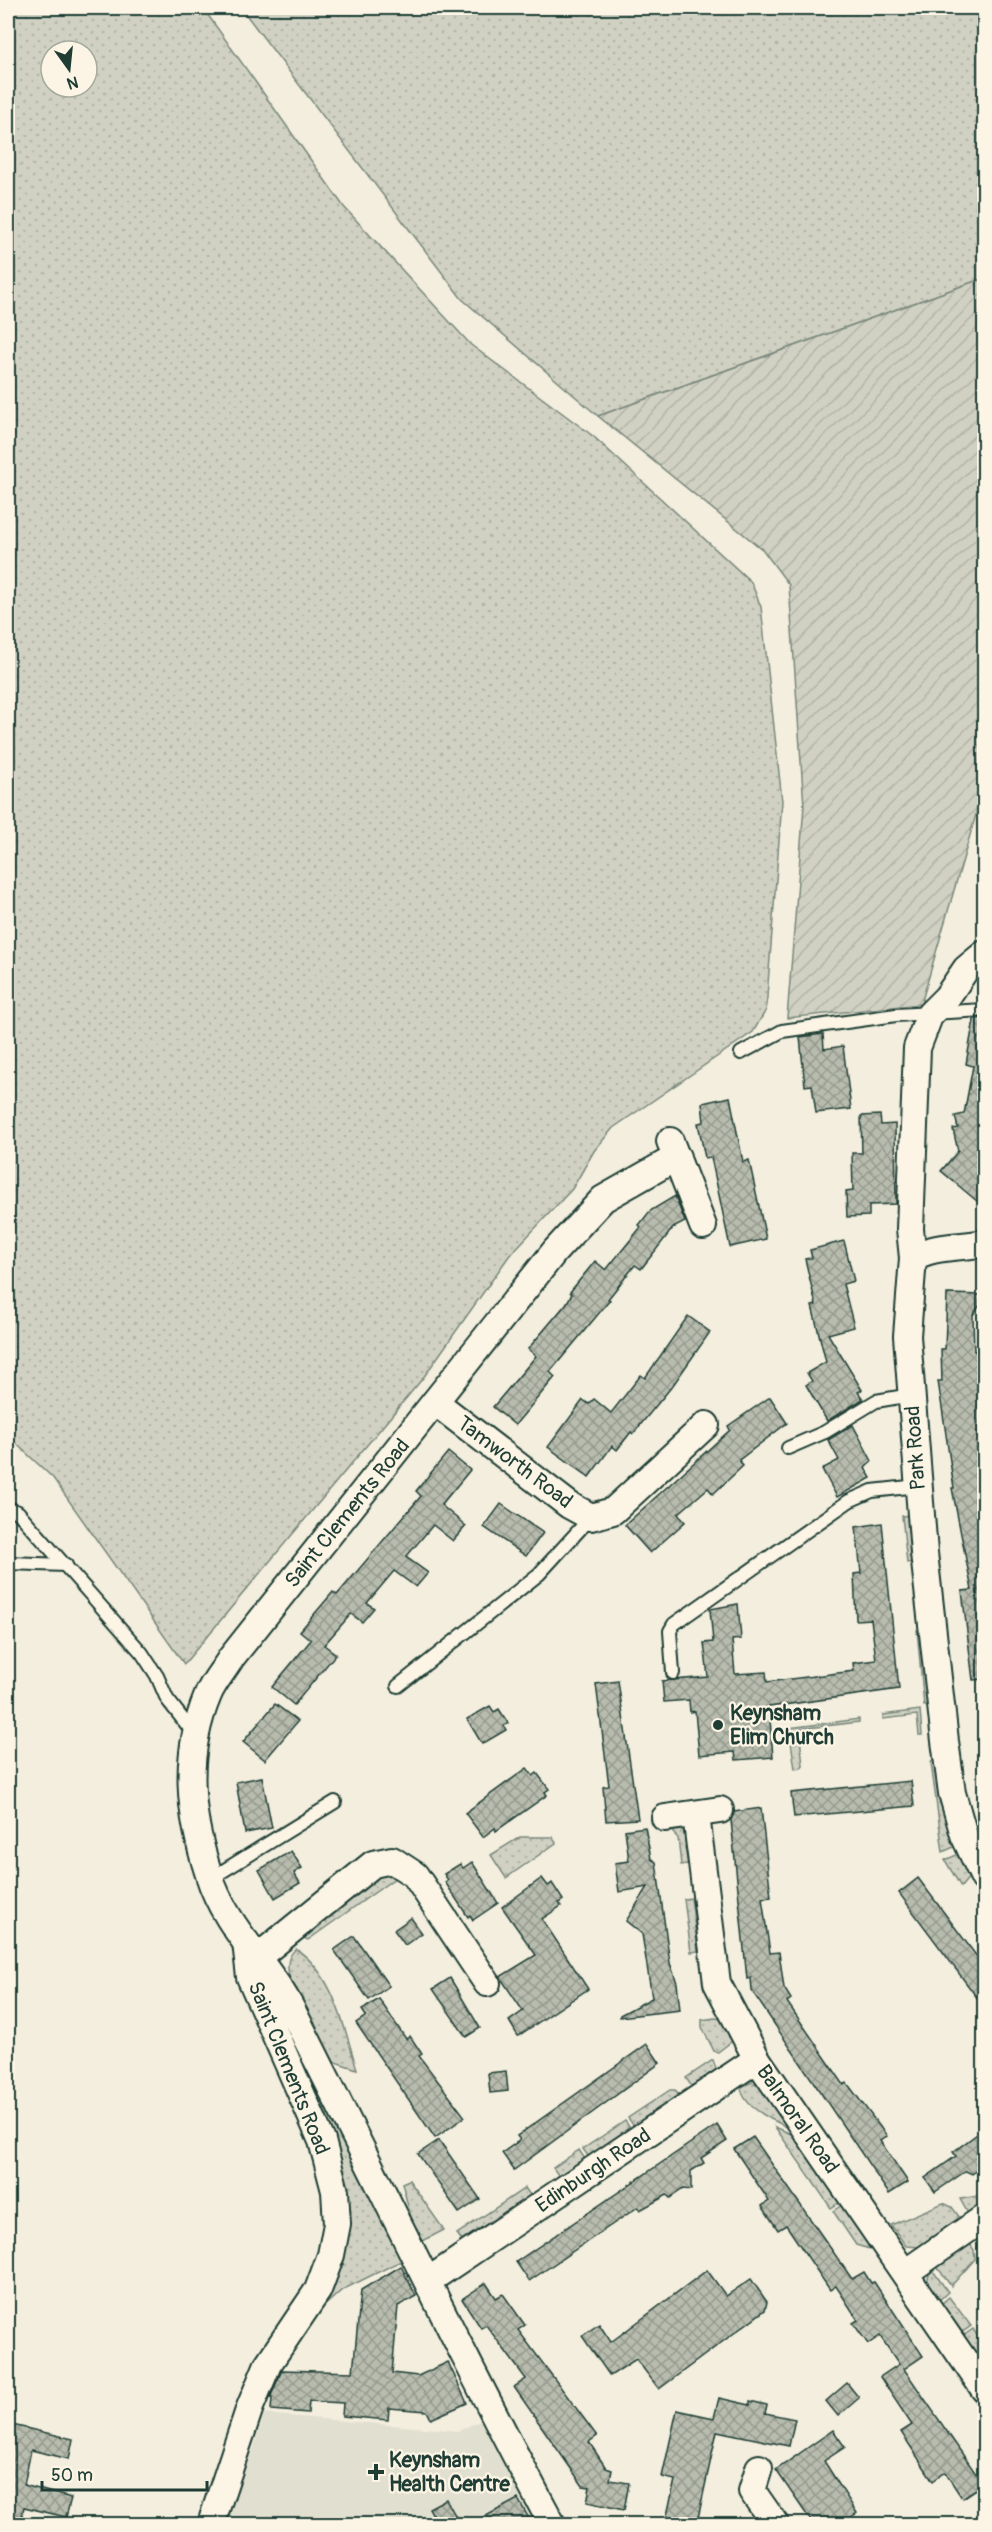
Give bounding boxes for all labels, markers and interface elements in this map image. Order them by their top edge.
north arrow [39,39,99,99]
text: N [65,71,80,94]
street label: Park Road [899,1405,932,1491]
street label: Tamworth Road [451,1410,578,1515]
street label: Saint Clements Road [279,1433,416,1593]
place label: Keynsham Elim Church [730,1700,834,1751]
marker: Keynsham Elim Church [711,1718,725,1732]
street label: Saint Clements Road [241,1978,336,2159]
street label: Balmoral Road [750,2060,845,2179]
street label: Edinburgh Road [530,2122,656,2219]
place label: Keynsham Health Centre [389,2447,511,2498]
scale bar [42,2454,207,2492]
marker: Keynsham Health Centre [367,2463,385,2481]
text: 50 m [51,2464,93,2487]

